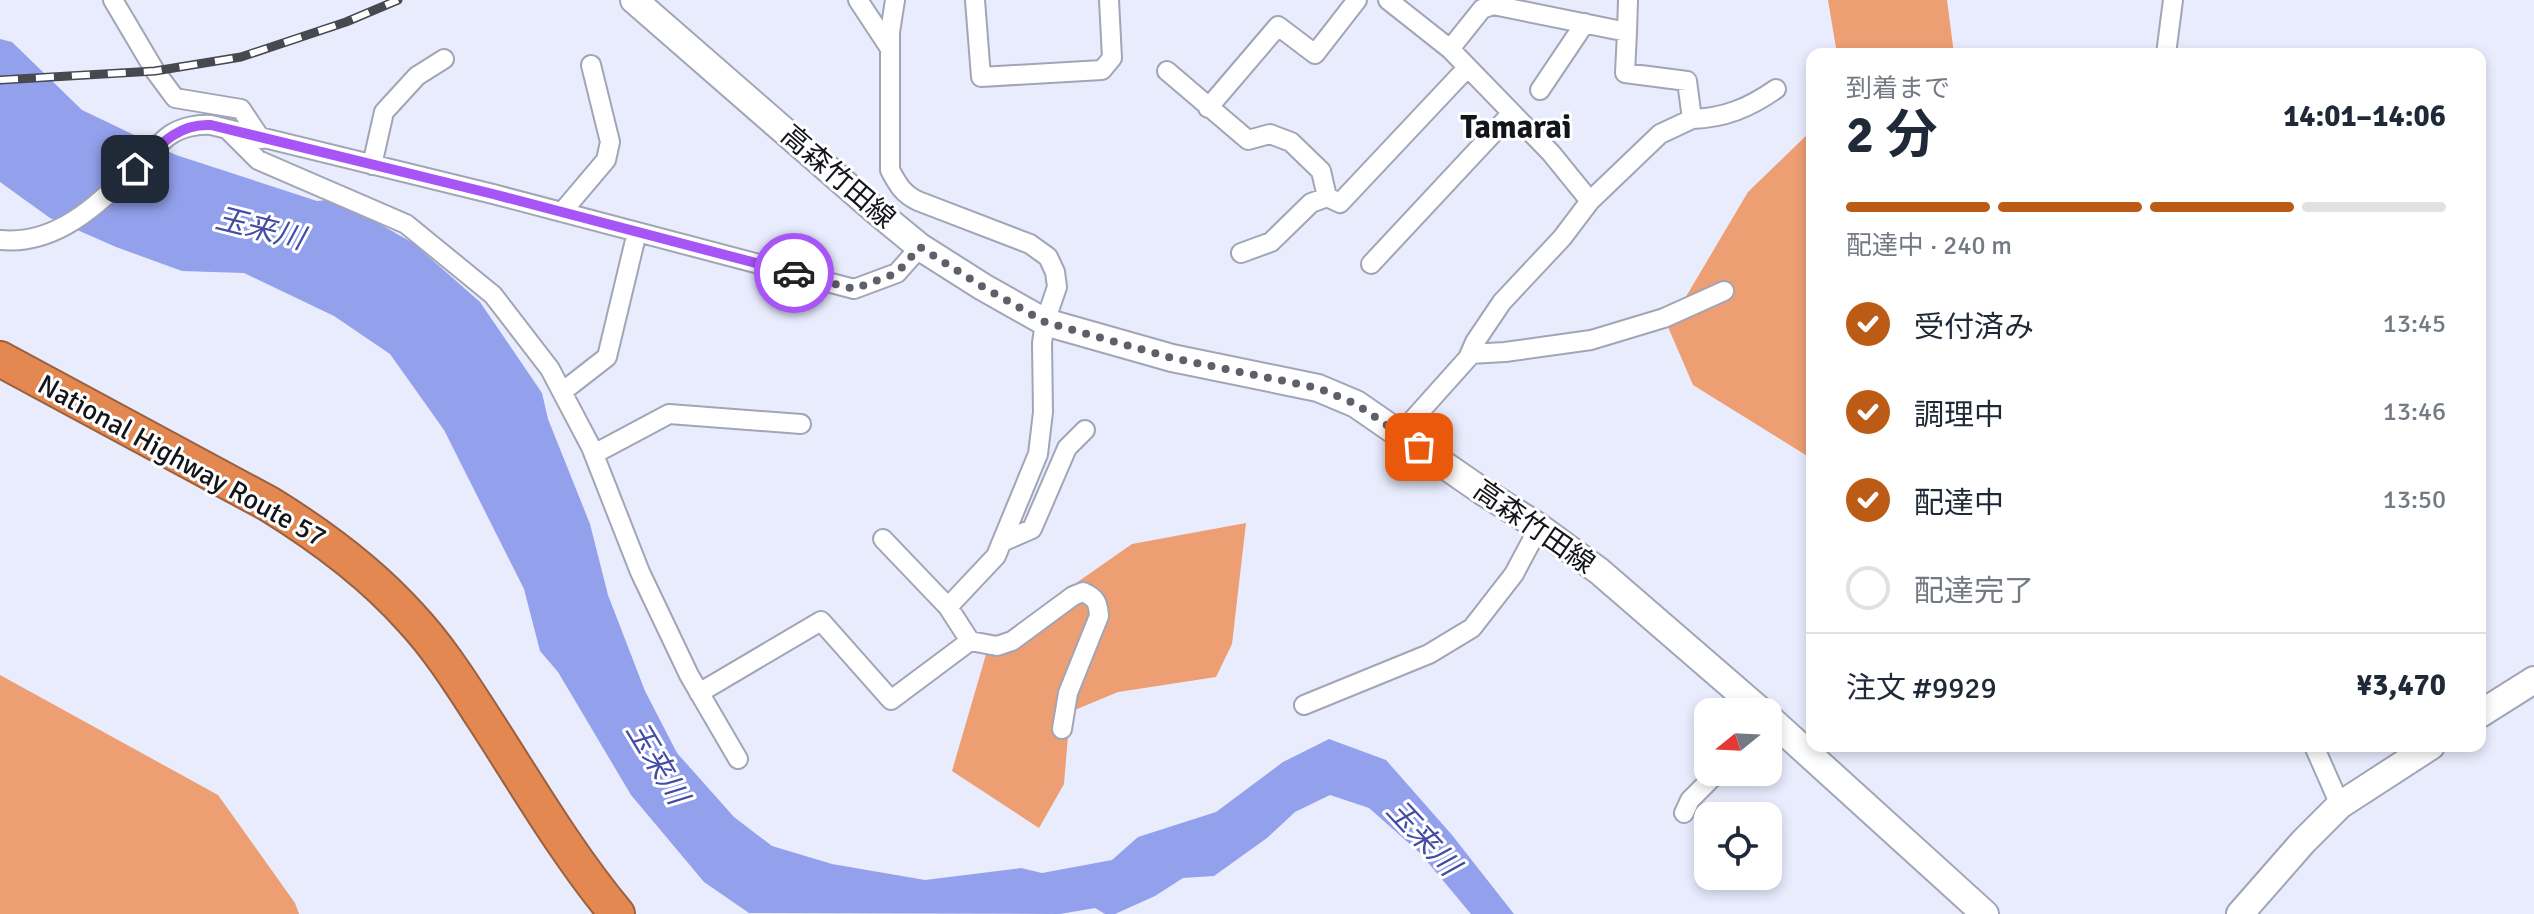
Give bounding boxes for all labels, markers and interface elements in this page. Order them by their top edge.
text: 到着まで [1846,73,1950,105]
text: 14:01–14:06 [2283,98,2446,135]
text: 2 分 [1846,103,1938,167]
district label: Tamarai [1460,108,1572,147]
street label: 高森竹田線 [774,118,902,236]
pin [101,135,169,203]
icon: home [113,147,157,191]
water label: 玉来川 [212,200,311,259]
text: 配達中 · 240 m [1846,230,2012,262]
courier [754,233,834,313]
icon: car [772,251,816,295]
icon: check [1846,302,1890,346]
text: 13:45 [2383,308,2446,340]
text: 受付済み [1914,309,2034,346]
street label: National Highway Route 57 [32,368,332,554]
icon: check [1846,390,1890,434]
text: 13:46 [2383,396,2446,428]
text: 調理中 [1914,397,2004,434]
pin [1385,413,1453,481]
icon: bag [1397,425,1441,469]
street label: 高森竹田線 [1467,473,1601,581]
icon: check [1846,478,1890,522]
text: 13:50 [2383,484,2446,516]
text: 配達中 [1914,485,2004,522]
text: 配達完了 [1914,573,2034,610]
text: ¥3,470 [2356,667,2446,704]
text: 注文 #9929 [1846,670,1997,707]
north arrow [1694,698,1782,786]
map controls [1694,698,1782,890]
water label: 玉来川 [618,715,698,814]
water label: 玉来川 [1379,792,1469,886]
button: locate [1694,802,1782,890]

